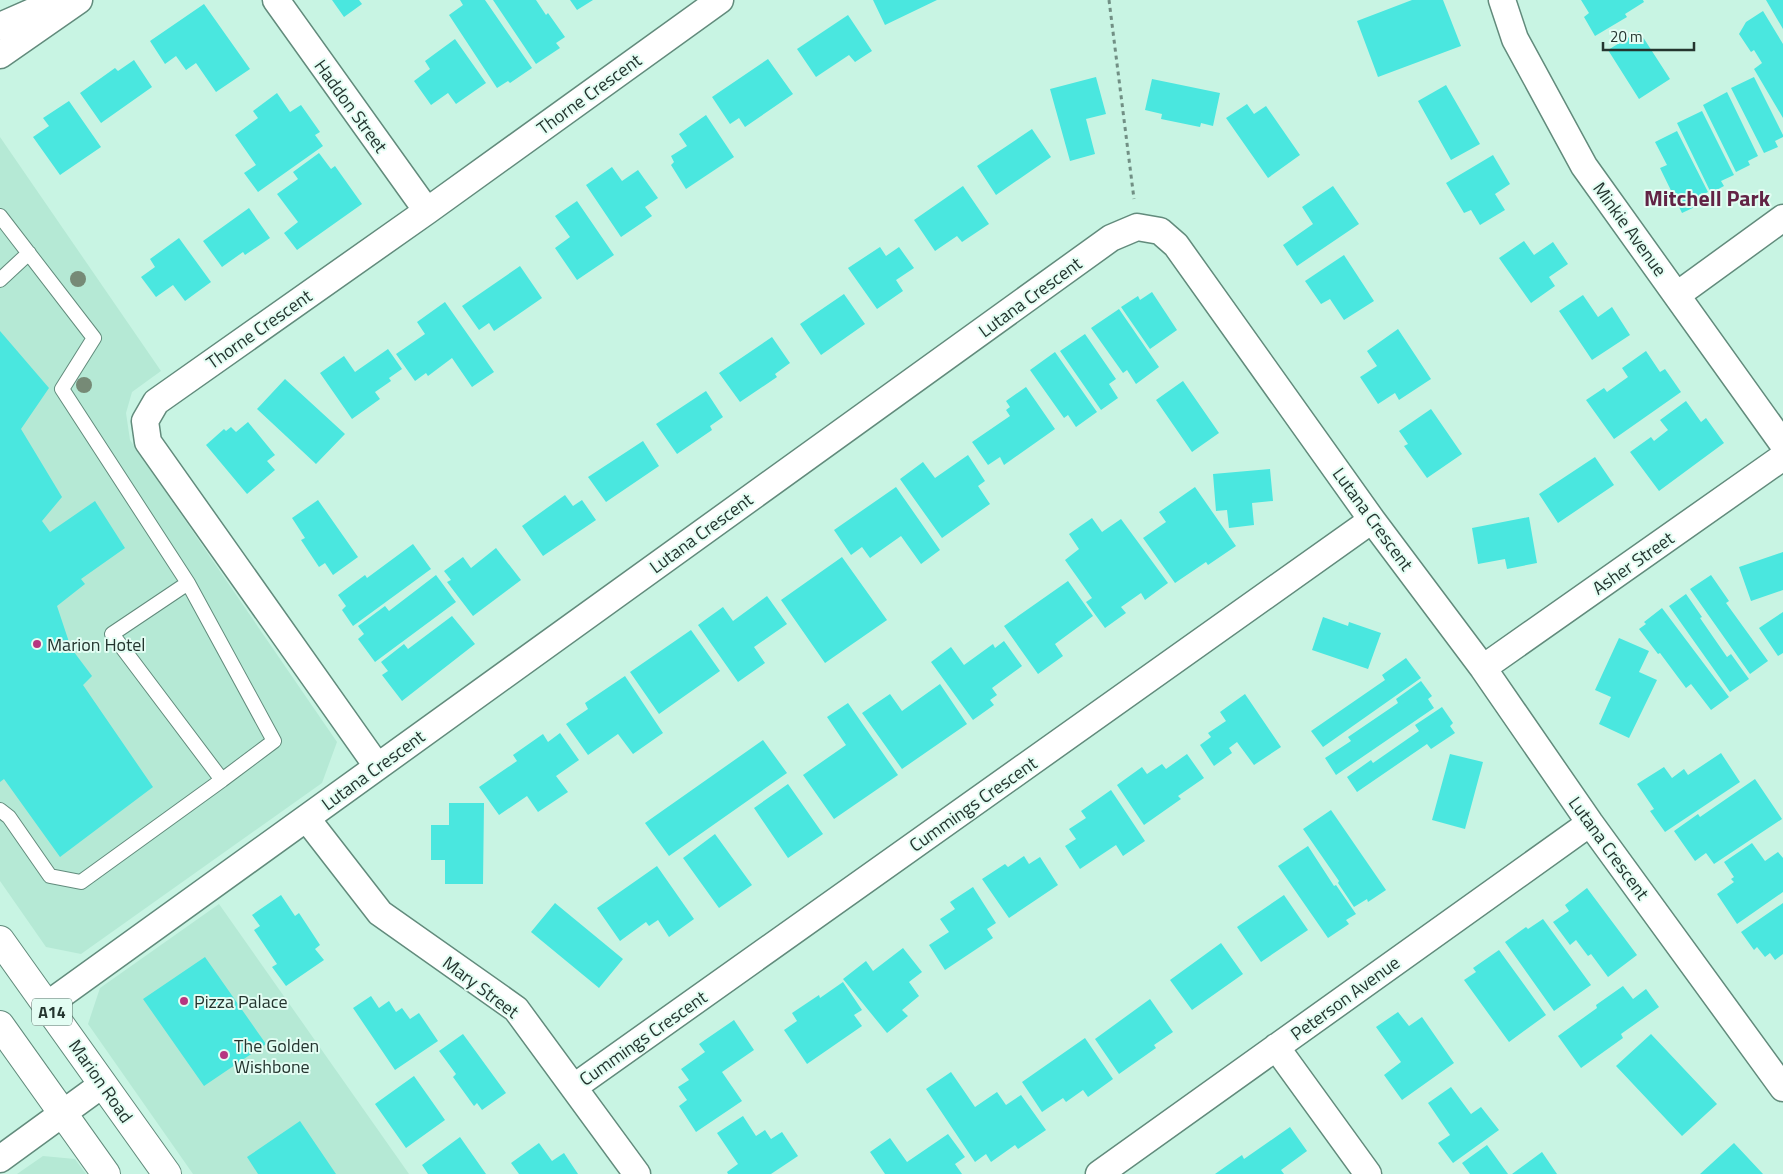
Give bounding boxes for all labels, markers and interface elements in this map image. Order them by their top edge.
scale bar [1603,20,1694,52]
text: 20 m [1610,25,1643,48]
street label: Thorne Crescent [531,46,647,141]
street label: Haddon Street [308,54,395,159]
street label: Minkie Avenue [1587,176,1673,282]
district label: Mitchell Park [1644,181,1771,215]
street label: Lutana Crescent [973,250,1088,344]
street label: Thorne Crescent [201,282,318,375]
street label: Lutana Crescent [1326,462,1420,577]
street label: Lutana Crescent [644,486,759,580]
street label: Asher Street [1587,524,1680,601]
place label: Marion Hotel [47,631,146,658]
marker: Marion Hotel [31,638,43,650]
street label: Lutana Crescent [316,723,431,817]
street label: Cummings Crescent [904,749,1043,858]
street label: Lutana Crescent [1562,791,1656,906]
street label: Mary Street [437,949,525,1025]
street label: Peterson Avenue [1285,949,1405,1047]
street label: Cummings Crescent [574,983,713,1092]
place label: Pizza Palace [194,988,288,1015]
marker: Pizza Palace [178,995,190,1007]
road number: A14 [32,999,72,1026]
place label: The Golden Wishbone [234,1032,319,1080]
street label: Marion Road [62,1034,140,1128]
marker: The Golden Wishbone [218,1049,230,1061]

